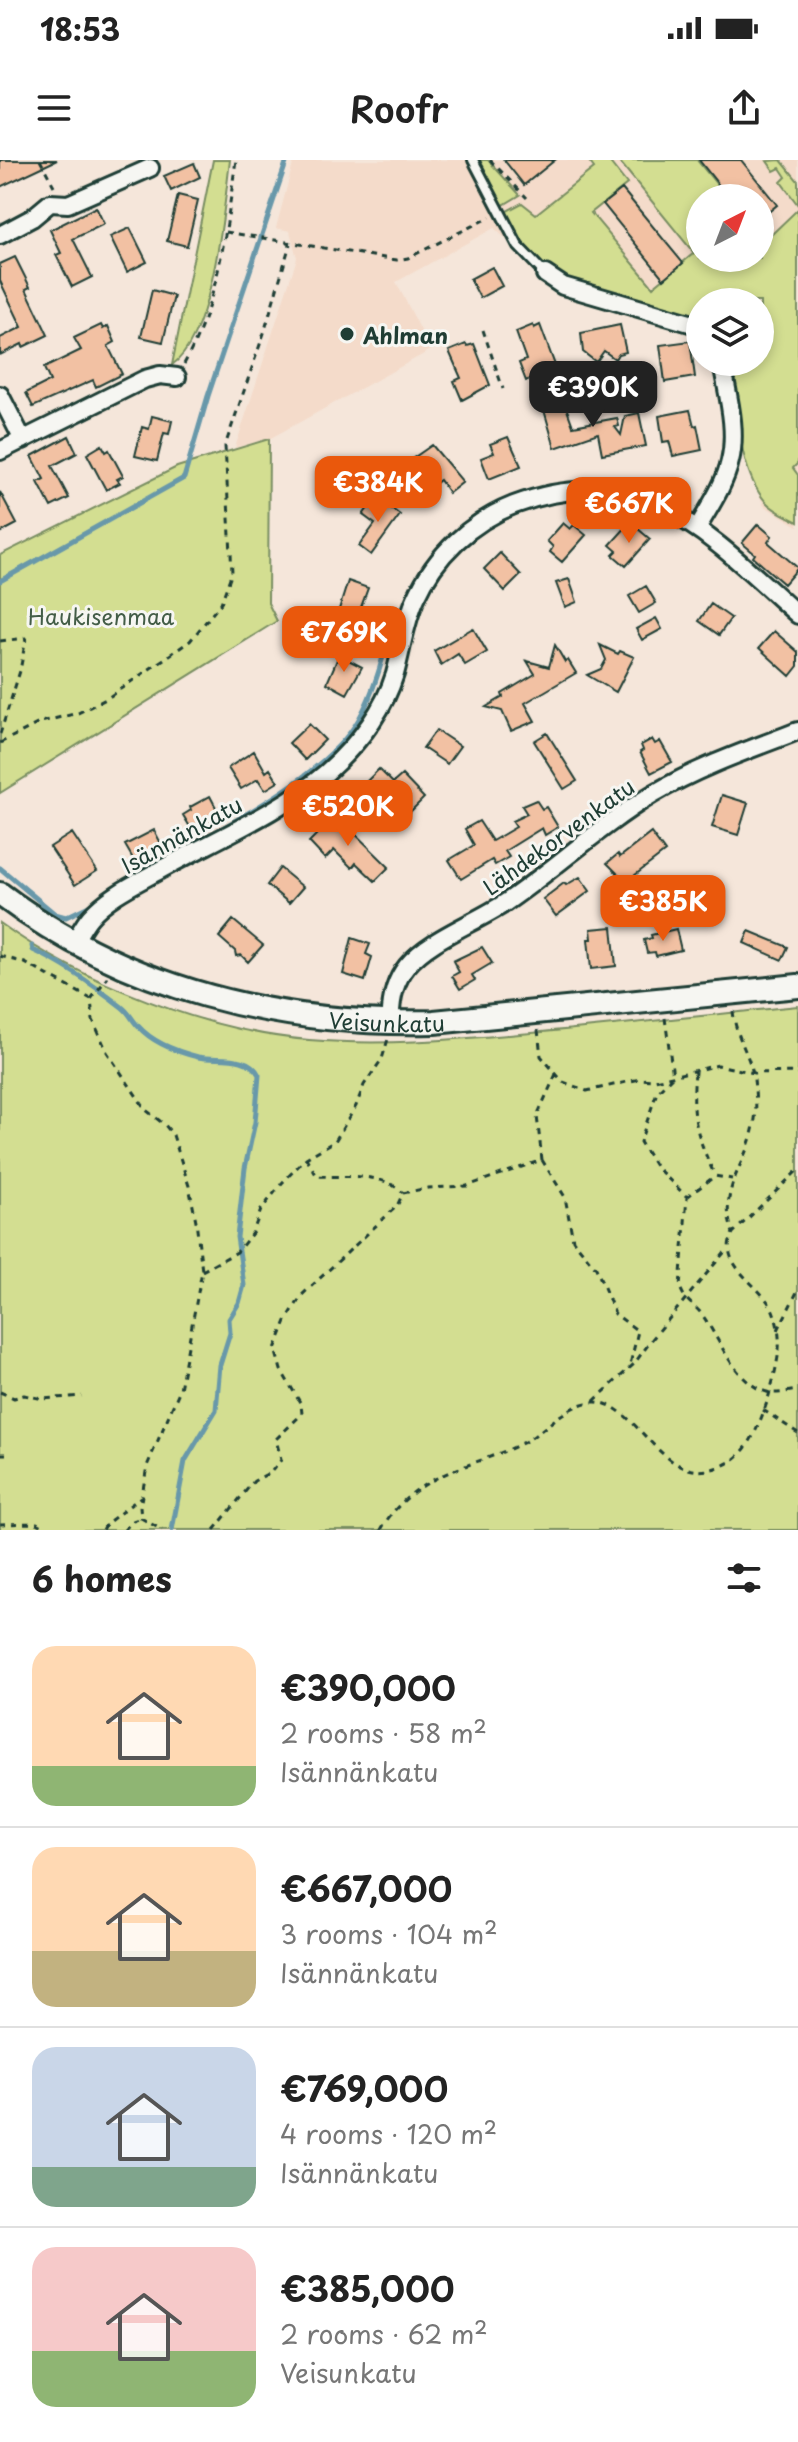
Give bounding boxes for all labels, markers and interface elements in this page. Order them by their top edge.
text: 18:53 [40,6,120,51]
text: Roofr [350,81,448,135]
icon: menu [32,86,76,130]
icon: share [722,86,766,130]
north arrow [686,184,774,272]
map controls [686,184,774,376]
button: layers [686,288,774,376]
place label: Ahlman [362,318,448,351]
marker: Ahlman [338,325,356,343]
pin: €390K [537,361,649,429]
text: €390K [547,367,639,406]
pin: €384K [322,456,434,524]
text: €384K [333,462,423,501]
pin: €667K [573,477,685,545]
text: €667K [584,483,674,522]
park label: Haukisenmaa [28,599,175,632]
pin: €769K [288,606,400,674]
text: €769K [300,612,388,651]
street label: Lähdekorvenkatu [475,770,641,902]
pin: €520K [292,780,404,848]
text: €520K [302,786,394,825]
street label: Isännänkatu [114,787,248,881]
pin: €385K [607,875,719,943]
text: €385K [618,881,708,920]
street label: Veisunkatu [328,1002,446,1039]
text: 6 homes [32,1552,172,1604]
icon: filters [722,1556,766,1600]
text: €390,000 [280,1661,456,1713]
icon: home [96,1678,192,1774]
text: 2 rooms · 58 m² [280,1713,487,1752]
text: Isännänkatu [280,1752,438,1791]
text: €667,000 [280,1862,452,1914]
icon: home [96,1879,192,1975]
text: 3 rooms · 104 m² [280,1914,498,1953]
text: Isännänkatu [280,1953,438,1992]
text: €769,000 [280,2062,448,2114]
icon: home [96,2079,192,2175]
text: 4 rooms · 120 m² [280,2114,497,2153]
text: Isännänkatu [280,2153,438,2192]
text: €385,000 [280,2262,454,2314]
icon: home [96,2279,192,2375]
text: 2 rooms · 62 m² [280,2314,488,2353]
text: Veisunkatu [280,2353,417,2392]

